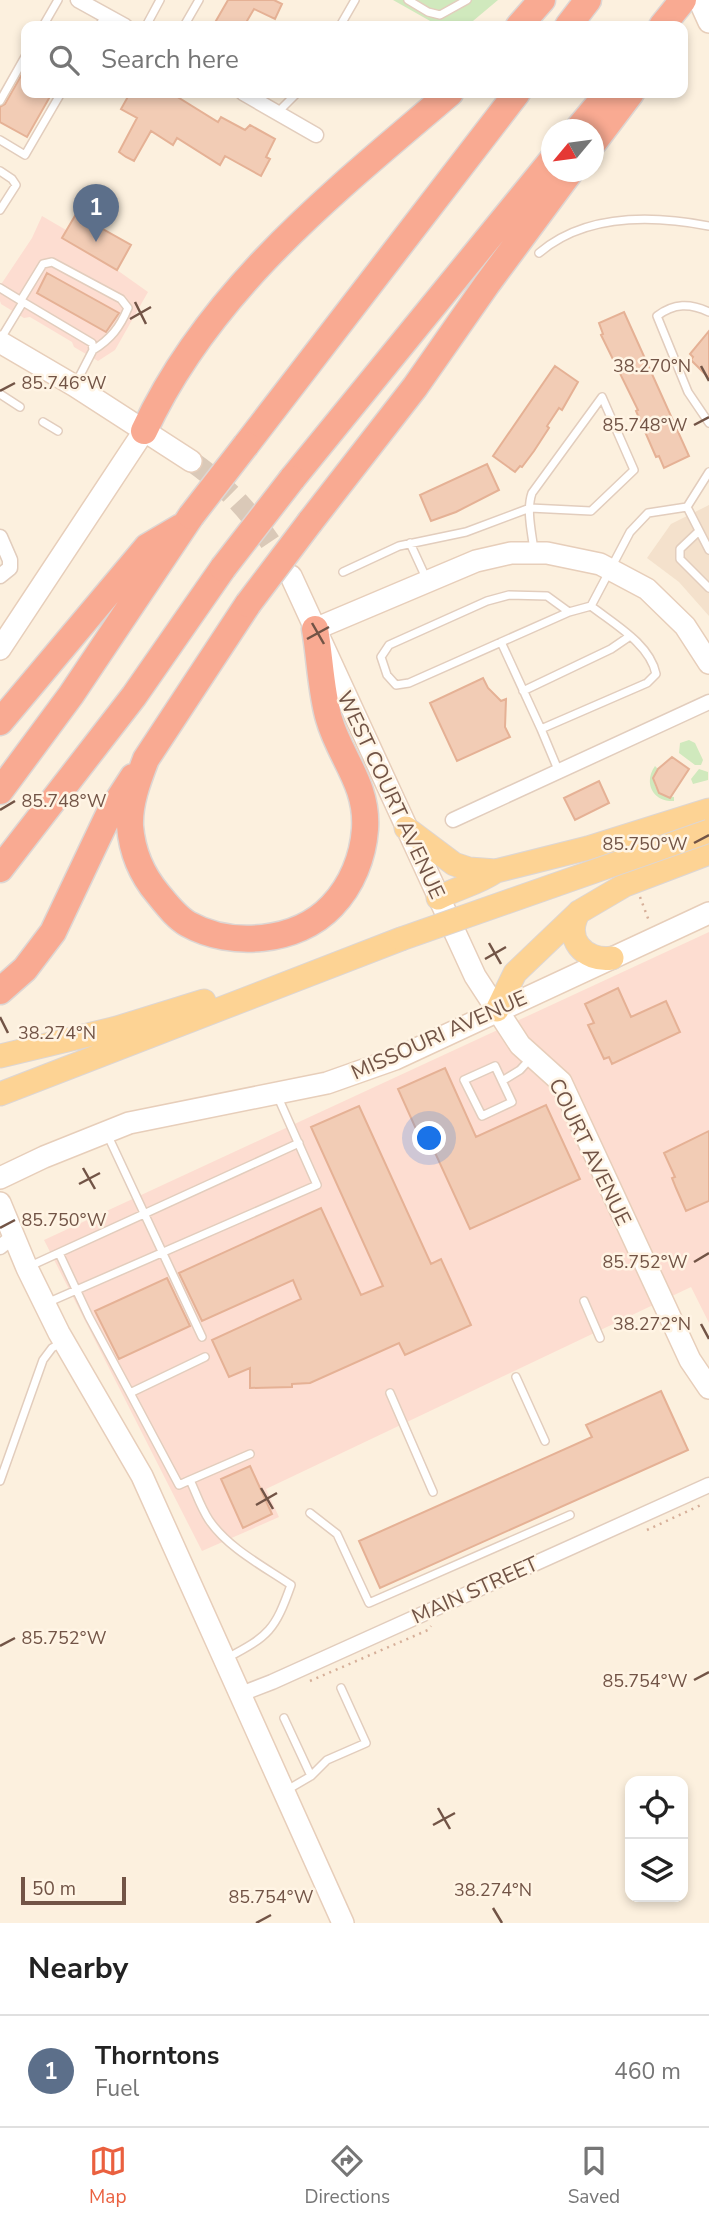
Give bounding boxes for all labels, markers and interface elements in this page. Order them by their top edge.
search box [21,21,688,98]
icon: search [45,41,83,79]
text: Search here [101,42,239,77]
north arrow [541,119,604,182]
pin: 1 [73,184,119,242]
text: 38.270°N [613,354,691,378]
text: 85.746°W [22,371,107,395]
text: 85.748°W [603,413,688,437]
street label: WEST COURT AVENUE [330,686,452,904]
text: 85.748°W [22,789,107,813]
text: 85.750°W [603,832,688,856]
street label: MISSOURI AVENUE [347,984,531,1086]
text: 38.274°N [18,1021,96,1045]
street label: COURT AVENUE [542,1074,638,1230]
your location [412,1121,446,1155]
text: 85.750°W [22,1208,107,1232]
text: 85.752°W [603,1250,688,1274]
text: 38.272°N [613,1312,691,1336]
street label: MAIN STREET [407,1549,543,1630]
text: 85.752°W [22,1626,107,1650]
text: 85.754°W [603,1669,688,1693]
map controls [625,1776,688,1902]
button: locate [625,1776,688,1839]
button: layers [625,1839,688,1902]
scale bar [21,1874,126,1906]
text: 50 m [32,1876,76,1902]
text: 38.274°N [454,1878,532,1902]
text: 85.754°W [229,1885,314,1909]
text: Nearby [28,1948,128,1989]
text: Thorntons [95,2038,219,2073]
text: 1 [44,2056,58,2087]
text: 460 m [614,2056,681,2087]
text: Fuel [95,2073,139,2104]
tab: Map [89,2142,127,2210]
tab: Directions [304,2142,390,2210]
tab: Saved [568,2142,620,2210]

